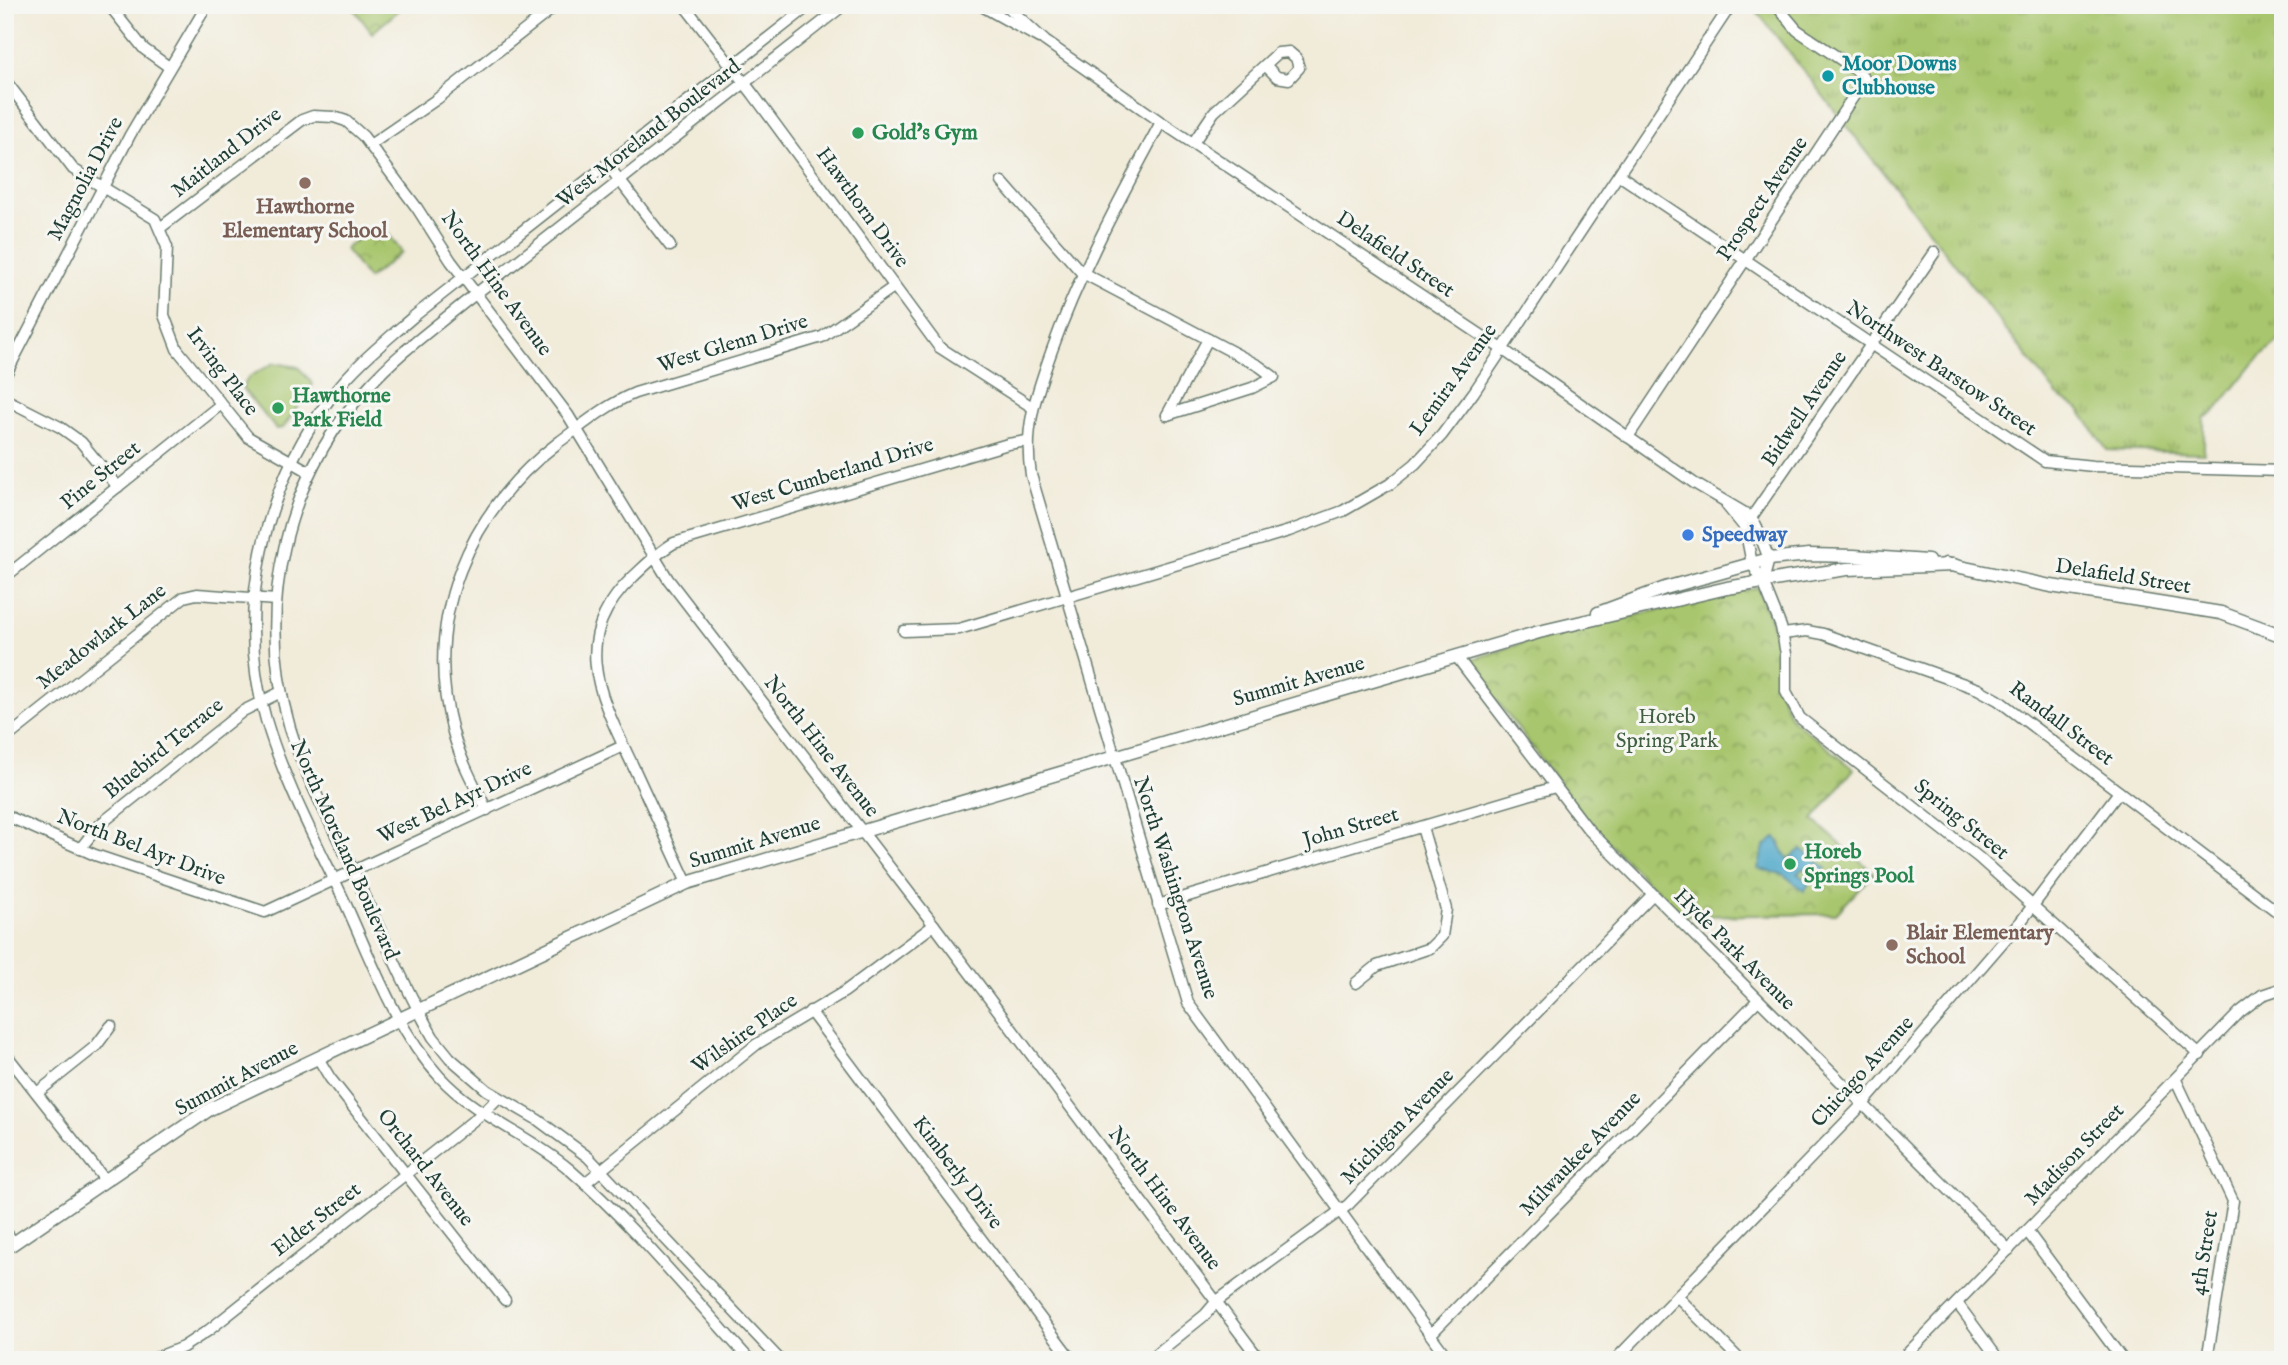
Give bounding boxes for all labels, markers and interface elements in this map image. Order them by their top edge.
place label: Moor Downs Clubhouse [1842,51,1957,102]
street label: West Moreland Boulevard [552,53,747,214]
marker: Moor Downs Clubhouse [1820,68,1836,84]
street label: Maitland Drive [167,101,288,204]
street label: Magnolia Drive [42,112,130,246]
place label: Gold's Gym [872,120,978,147]
marker: Gold's Gym [850,125,866,141]
street label: Prospect Avenue [1711,131,1815,266]
street label: Hawthorn Drive [809,142,915,274]
marker: Hawthorne Elementary School [297,175,313,191]
place label: Hawthorne Elementary School [223,194,389,245]
street label: North Hine Avenue [434,206,558,362]
street label: Delafield Street [1331,206,1459,304]
street label: Northwest Barstow Street [1841,295,2041,443]
street label: West Glenn Drive [655,308,812,380]
street label: Lemira Avenue [1404,318,1504,441]
street label: Irving Place [180,322,264,422]
street label: Bidwell Avenue [1756,346,1854,472]
place label: Hawthorne Park Field [292,383,391,434]
marker: Hawthorne Park Field [270,400,286,416]
street label: West Cumberland Drive [729,431,937,518]
street label: Pine Street [55,436,147,516]
place label: Speedway [1702,522,1788,549]
marker: Speedway [1680,527,1696,543]
street label: Delafield Street [2053,553,2193,601]
street label: Meadowlark Lane [32,578,173,696]
street label: Summit Avenue [1230,650,1368,714]
street label: North Hine Avenue [757,671,885,824]
street label: Randall Street [2003,676,2119,772]
street label: Bluebird Terrace [99,692,230,806]
park label: Horeb Spring Park [1616,704,1719,755]
street label: North Moreland Boulevard [283,736,405,965]
street label: West Bel Ayr Drive [374,755,537,851]
street label: North Washington Avenue [1126,773,1224,1003]
street label: Spring Street [1908,773,2014,867]
street label: John Street [1298,801,1402,855]
street label: North Bel Ayr Drive [53,803,230,893]
street label: Summit Avenue [686,810,824,876]
place label: Horeb Springs Pool [1804,839,1915,890]
marker: Horeb Springs Pool [1782,856,1798,872]
street label: Hyde Park Avenue [1667,883,1801,1017]
place label: Blair Elementary School [1906,920,2054,971]
marker: Blair Elementary School [1884,937,1900,953]
street label: Wilshire Place [687,987,803,1080]
street label: Chicago Avenue [1806,1010,1921,1134]
street label: Summit Avenue [171,1035,304,1123]
street label: Michigan Avenue [1336,1063,1461,1191]
street label: Milwaukee Avenue [1514,1086,1648,1222]
street label: Madison Street [2019,1098,2131,1212]
street label: Orchard Avenue [371,1104,480,1233]
street label: Kimberly Drive [906,1111,1009,1235]
street label: North Hine Avenue [1101,1122,1227,1276]
street label: Elder Street [267,1177,367,1263]
street label: 4th Street [2185,1209,2225,1297]

